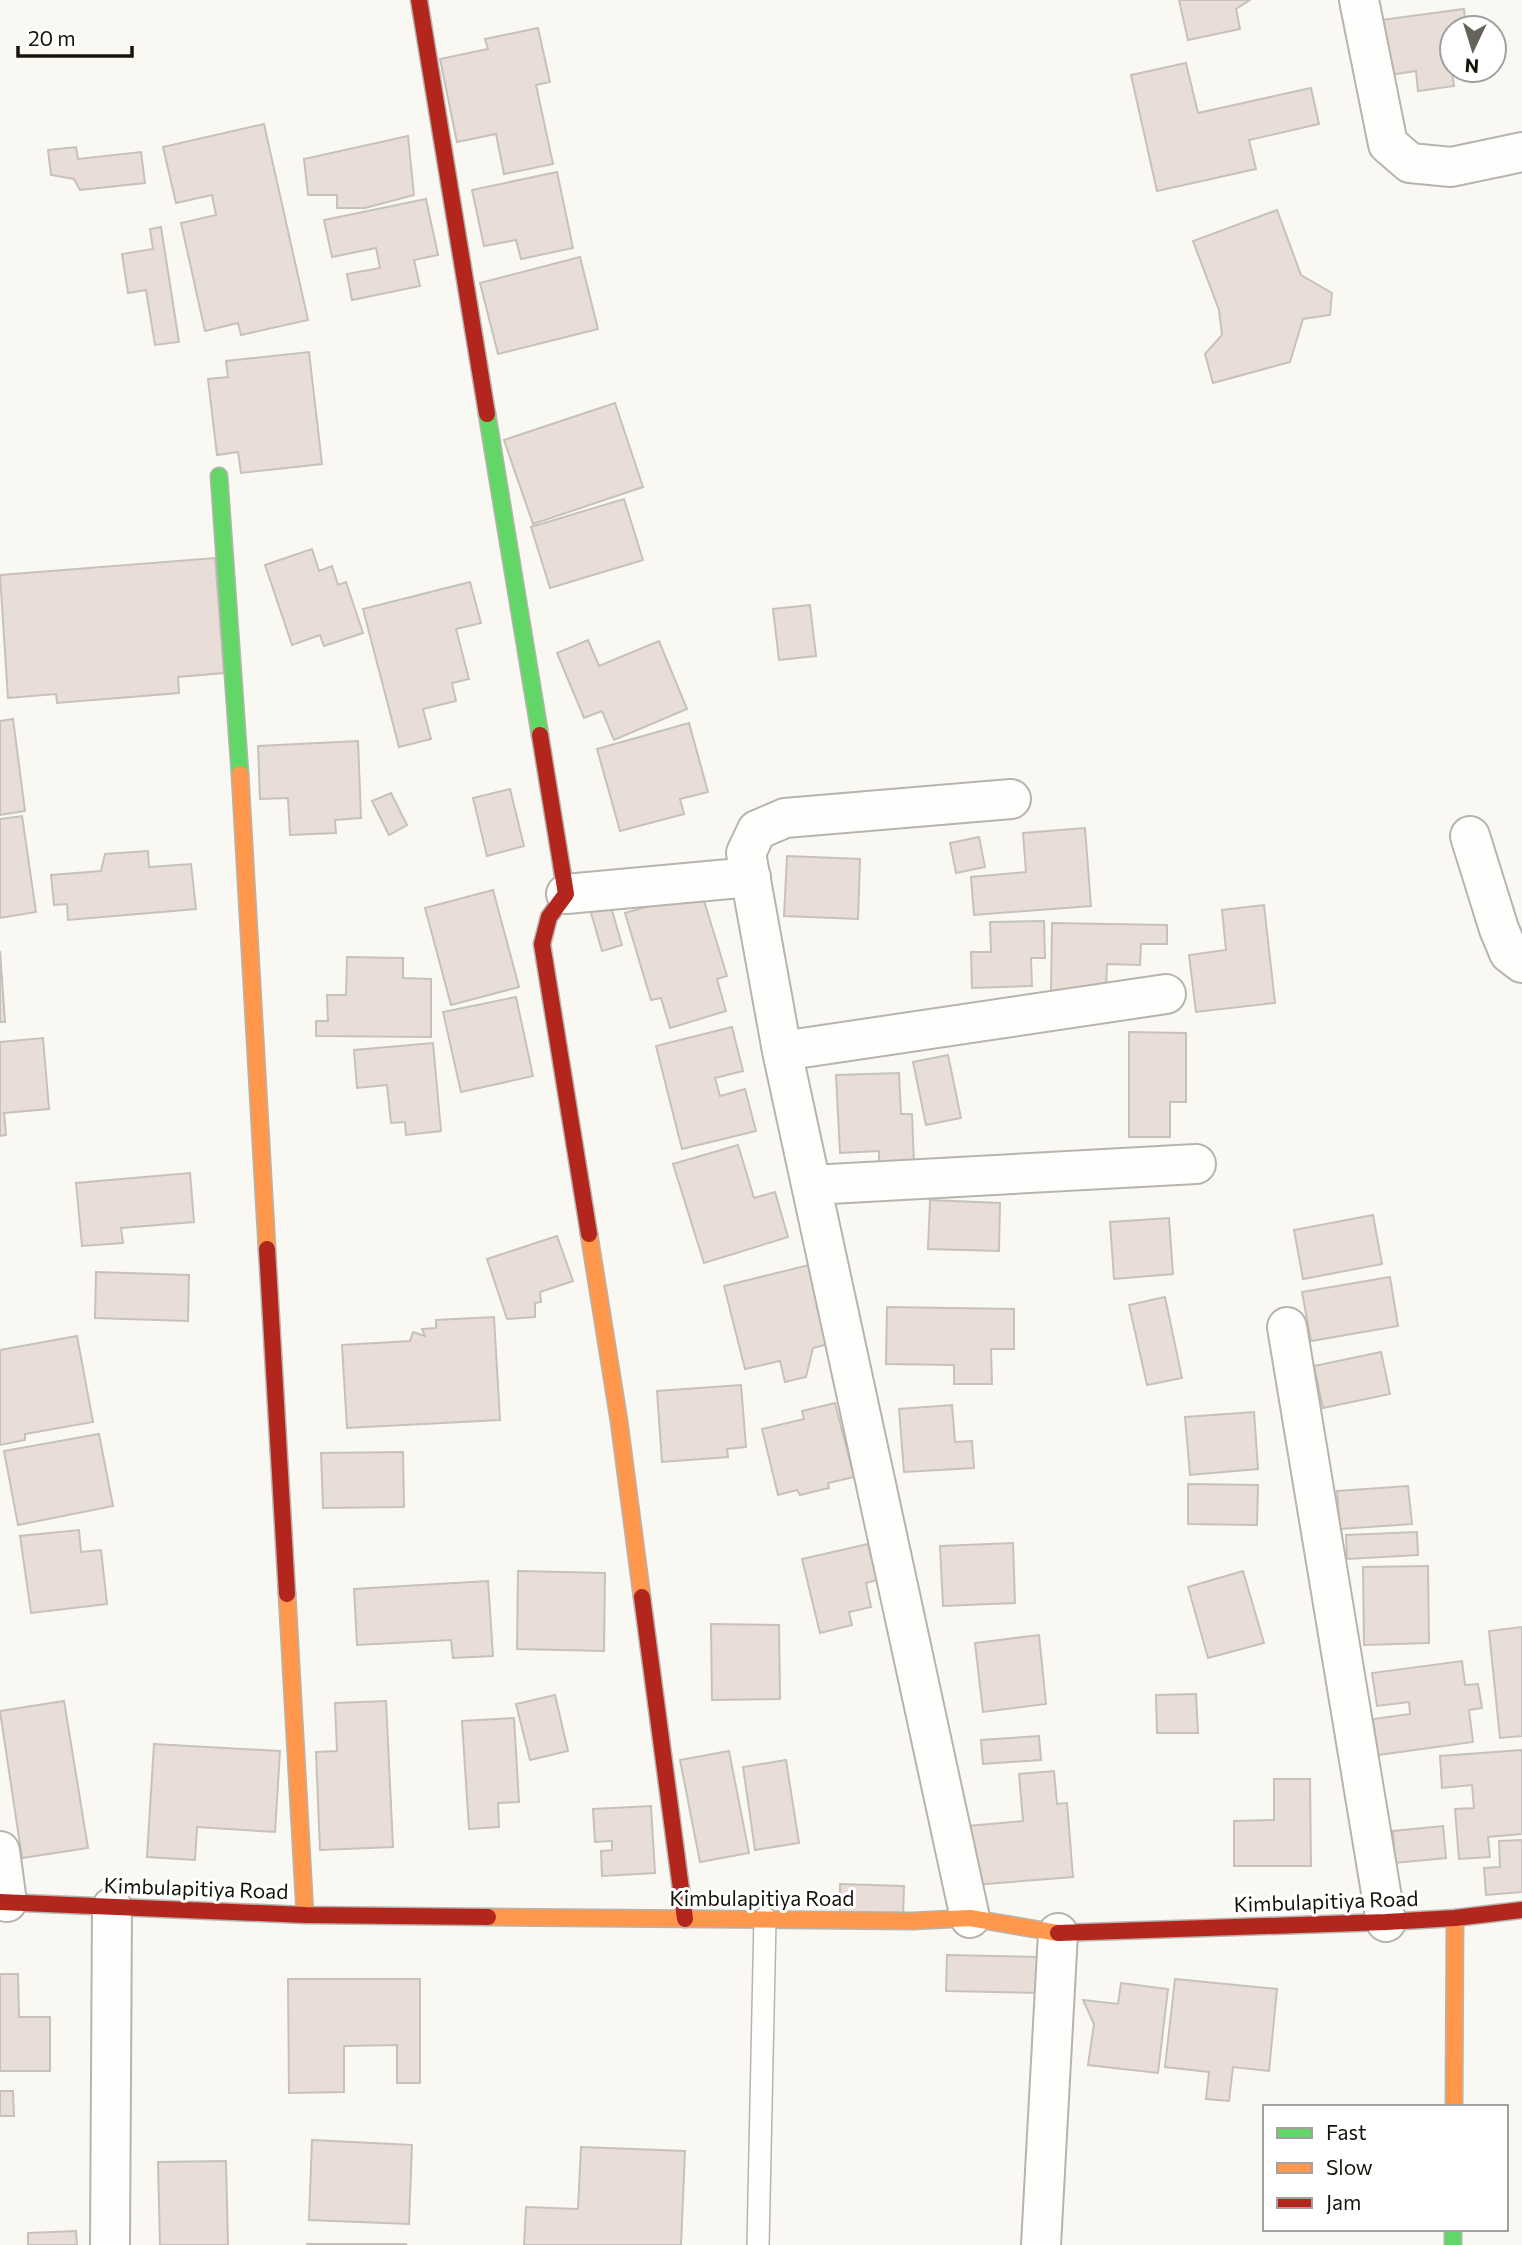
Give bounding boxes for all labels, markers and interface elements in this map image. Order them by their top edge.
scale bar [18,14,131,58]
north arrow [1438,14,1508,84]
text: 20 m [28,25,76,50]
text: N [1464,54,1480,78]
street label: Kimbulapitiya Road [103,1872,289,1903]
street label: Kimbulapitiya Road [670,1885,854,1910]
street label: Kimbulapitiya Road [1233,1885,1419,1916]
legend [1263,2105,1508,2231]
text: Fast [1326,2119,1367,2144]
text: Slow [1326,2154,1373,2179]
text: Jam [1326,2189,1361,2214]

